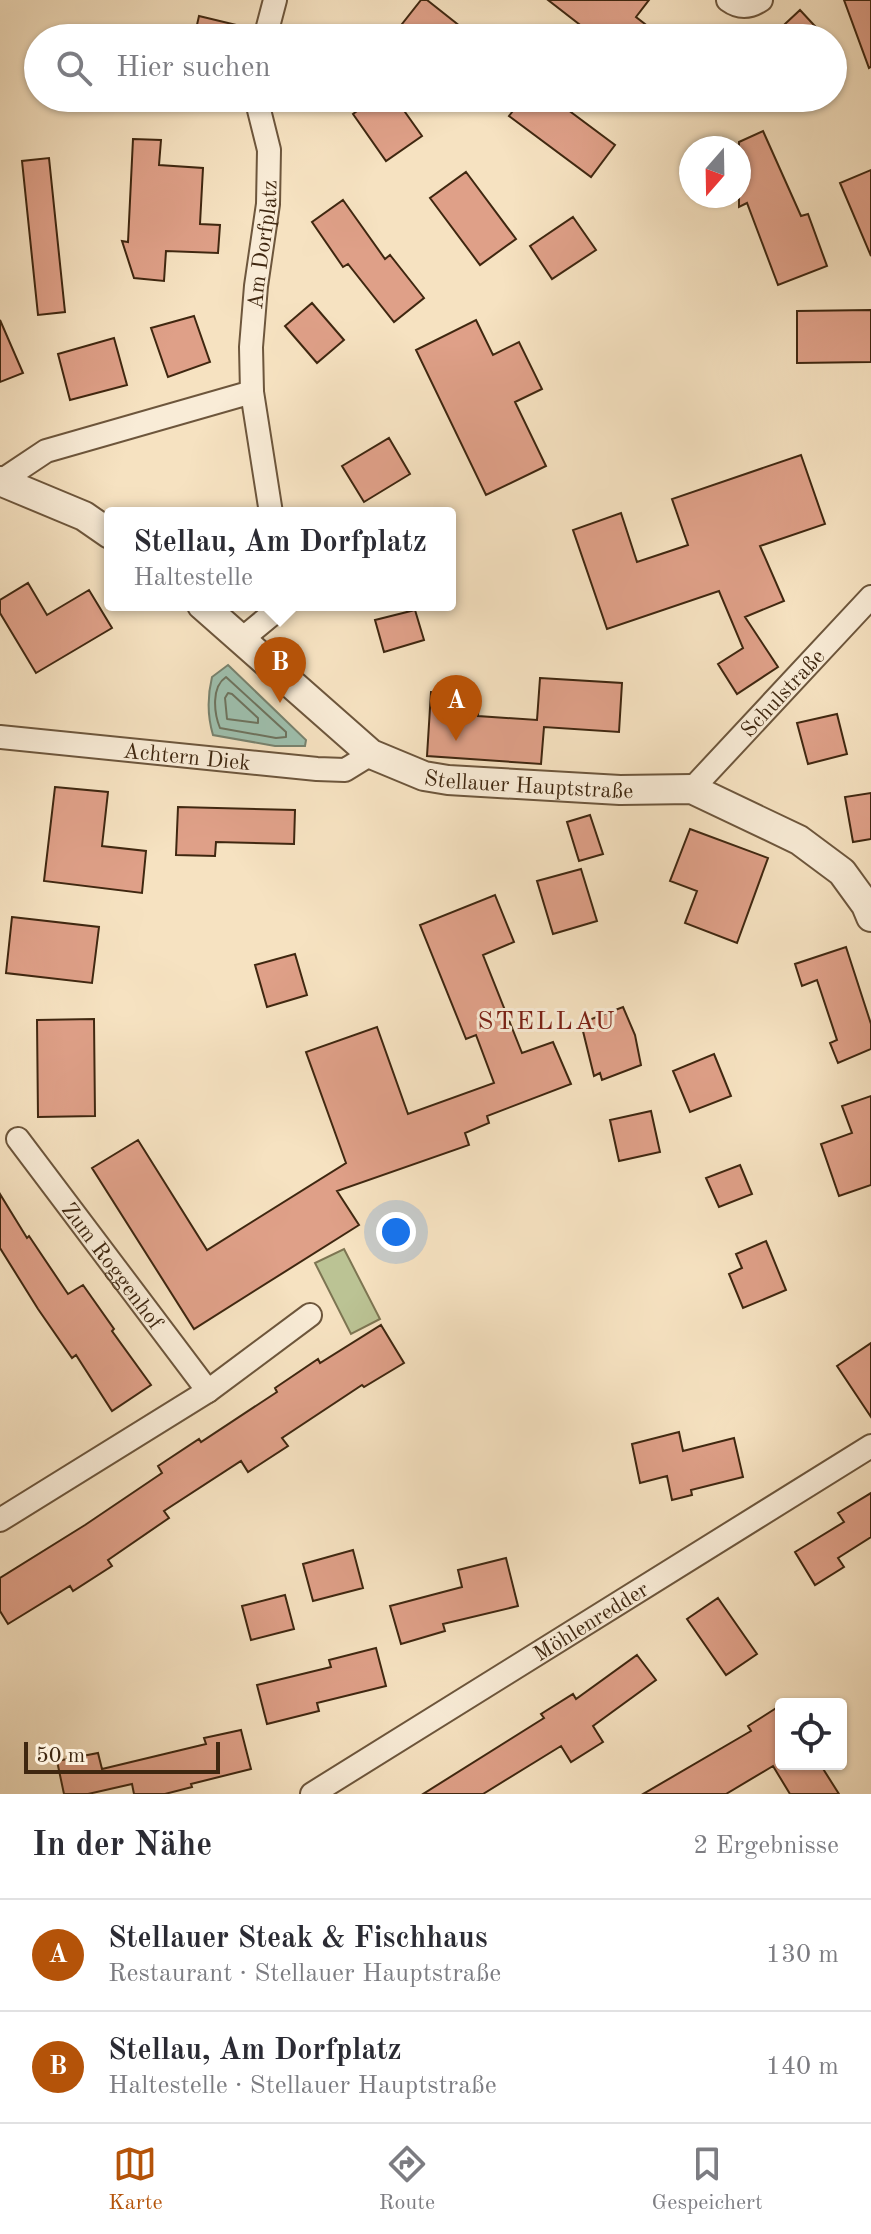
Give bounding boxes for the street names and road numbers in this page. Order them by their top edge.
street label: Am Dorfplatz [245,180,281,310]
street label: Schulstraße [737,645,830,742]
street label: Achtern Diek [122,740,252,775]
street label: Stellauer Hauptstraße [423,767,634,803]
street label: Zum Roggenhof [57,1199,167,1334]
street label: Möhlenredder [530,1579,653,1666]

